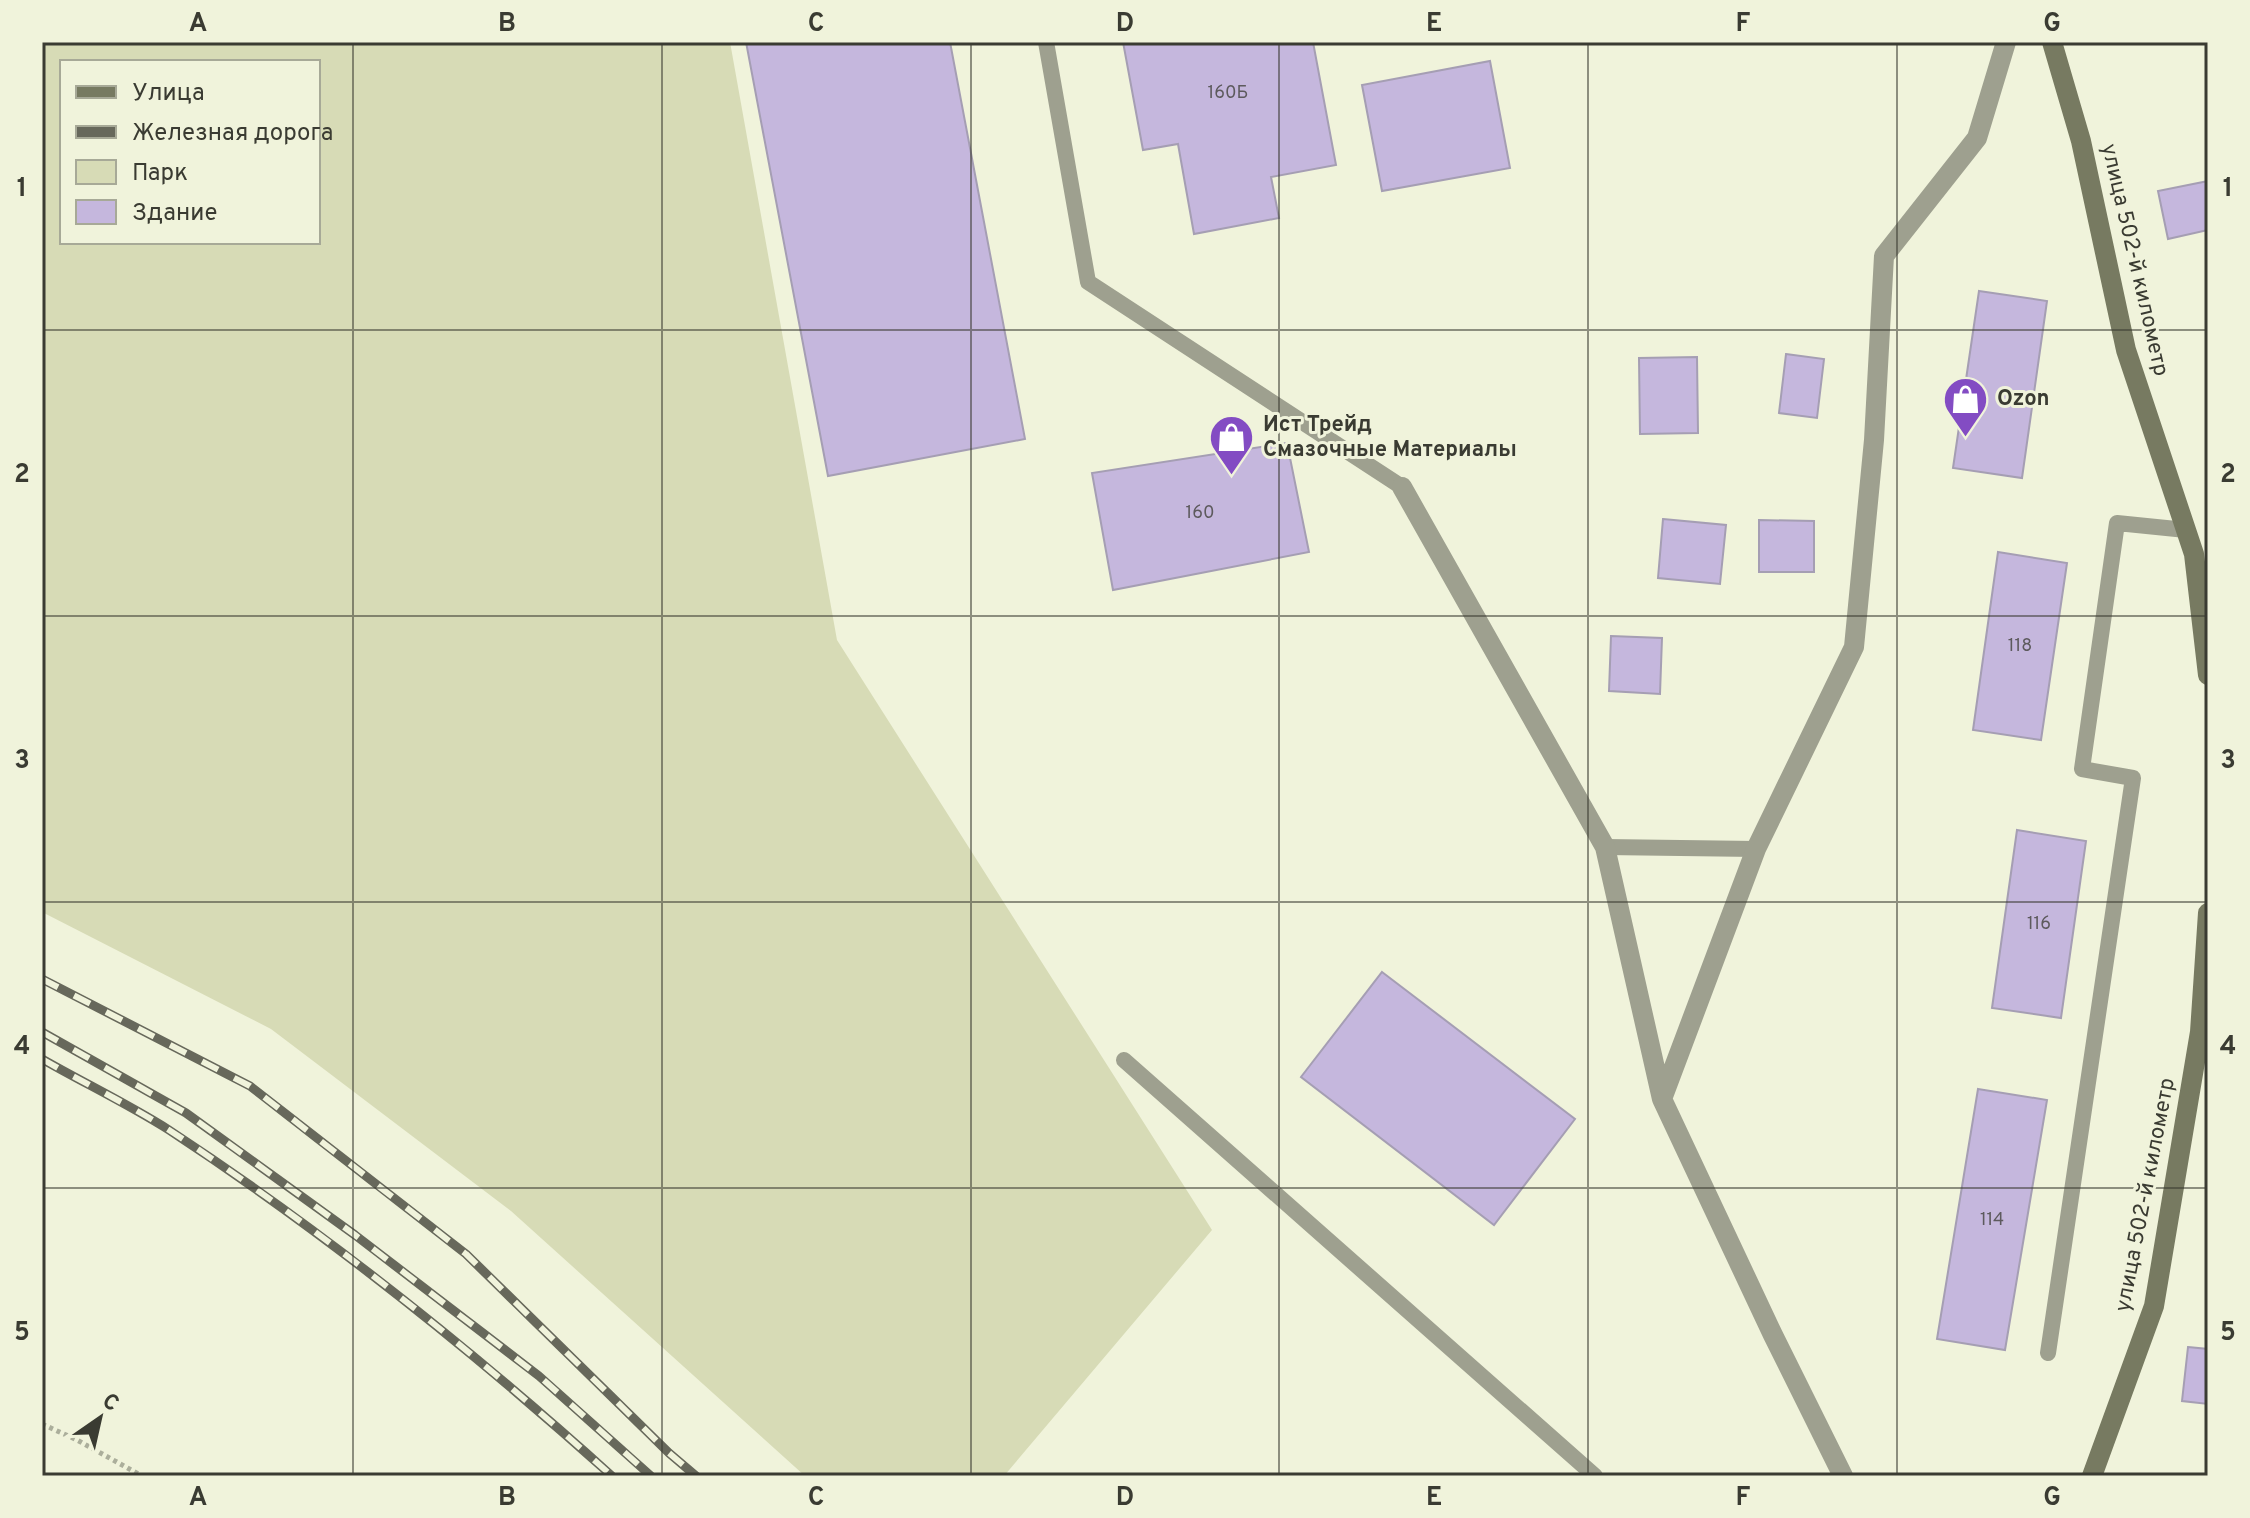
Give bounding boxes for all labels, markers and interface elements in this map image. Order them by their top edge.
text: A [189,8,207,41]
text: B [498,8,516,41]
text: C [808,8,824,41]
text: D [1116,8,1134,41]
text: E [1426,8,1442,41]
text: F [1736,8,1751,41]
text: G [2043,8,2061,41]
legend [60,60,320,244]
text: Улица [132,79,205,109]
house number: 160Б [1208,82,1248,105]
text: Железная дорога [132,119,333,149]
street label: улица 502-й километр [2094,141,2174,379]
text: Парк [132,159,188,189]
text: 1 [17,173,27,206]
text: 1 [2223,173,2233,206]
text: Здание [132,199,218,229]
shop icon: Ozon [1942,375,1990,438]
place label: Ozon [1997,386,2050,413]
place label: Ист Трейд Смазочные Материалы [1263,412,1517,464]
shop icon: Ист Трейд Смазочные Материалы [1208,414,1256,477]
text: 2 [14,459,30,492]
text: 2 [2220,459,2236,492]
house number: 160 [1185,502,1215,525]
house number: 118 [2008,635,2032,658]
text: 3 [14,745,30,778]
text: 3 [2220,745,2236,778]
house number: 116 [2027,913,2051,936]
text: 4 [14,1031,30,1064]
text: 4 [2220,1031,2236,1064]
street label: улица 502-й километр [2110,1076,2182,1314]
house number: 114 [1980,1209,2004,1232]
text: 5 [14,1317,30,1350]
text: 5 [2220,1317,2236,1350]
north arrow [60,1378,140,1458]
text: С [96,1388,123,1419]
text: A [189,1482,207,1515]
text: B [498,1482,516,1515]
text: C [808,1482,824,1515]
text: D [1116,1482,1134,1515]
text: E [1426,1482,1442,1515]
text: F [1736,1482,1751,1515]
text: G [2043,1482,2061,1515]

